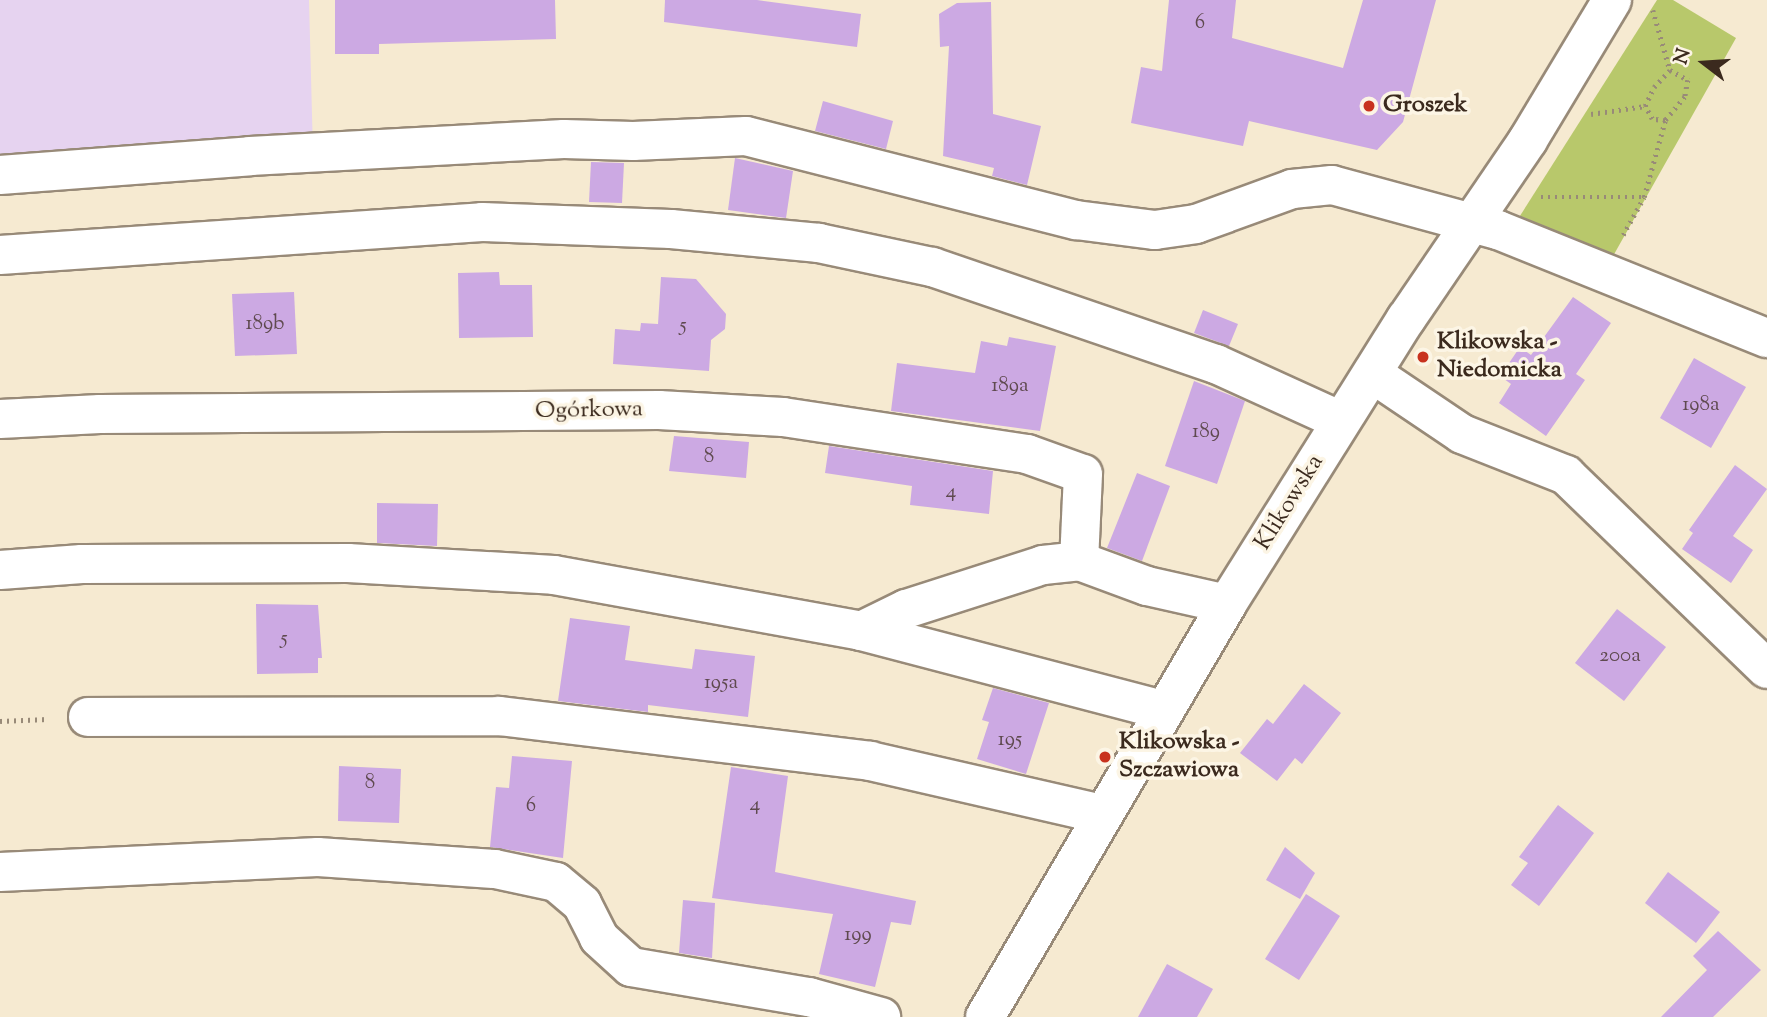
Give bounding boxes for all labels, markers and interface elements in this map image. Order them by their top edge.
house number: 6 [1195,10,1205,36]
north arrow [1669,28,1739,98]
text: N [1668,46,1699,68]
place label: Groszek [1383,92,1467,120]
marker: Groszek [1361,98,1377,114]
house number: 189b [245,311,285,337]
house number: 5 [679,313,687,339]
place label: Klikowska - Niedomicka [1437,329,1562,385]
marker: Klikowska - Niedomicka [1415,349,1431,365]
house number: 189a [991,373,1029,399]
house number: 198a [1682,392,1720,418]
street label: Ogórkowa [535,396,643,426]
house number: 189 [1192,419,1220,445]
house number: 8 [704,444,714,470]
street label: Klikowska [1249,450,1331,556]
house number: 4 [946,479,956,505]
house number: 5 [280,626,288,652]
house number: 200a [1599,643,1641,669]
house number: 195a [704,670,738,696]
house number: 195 [998,727,1022,753]
place label: Klikowska - Szczawiowa [1119,729,1240,785]
marker: Klikowska - Szczawiowa [1097,749,1113,765]
house number: 8 [365,770,375,796]
house number: 4 [750,792,760,818]
house number: 6 [526,793,536,819]
house number: 199 [844,922,872,948]

